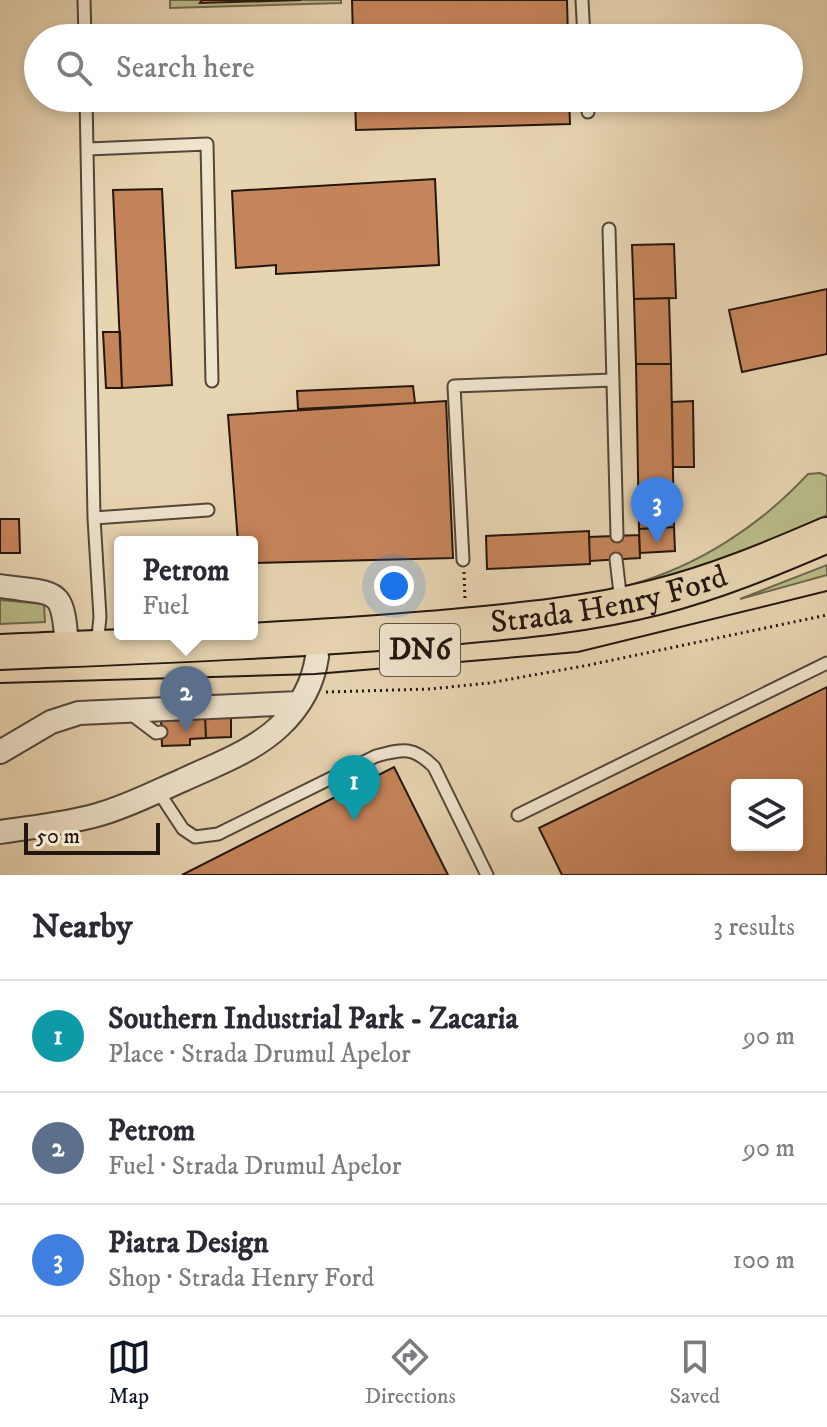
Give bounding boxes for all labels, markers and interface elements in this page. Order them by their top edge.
search box [24,24,803,112]
icon: search [52,46,96,90]
text: Search here [116,50,255,87]
pin: 3 [631,477,683,543]
popup [114,536,258,640]
text: Petrom [142,553,230,590]
street label: Strada Henry Ford [489,557,733,643]
your location [374,566,414,606]
text: Fuel [142,590,189,623]
road number: DN6 [380,624,460,676]
pin: 2 [160,666,212,732]
pin: 1 [328,755,380,821]
map controls [731,779,803,851]
button: layers [731,779,803,851]
scale bar [24,819,160,855]
text: 50 m [36,823,80,850]
text: Nearby [32,906,133,948]
text: 3 results [713,911,795,944]
text: Southern Industrial Park - Zacaria [108,1001,518,1038]
text: 1 [53,1020,63,1053]
text: 90 m [743,1020,795,1053]
text: Place · Strada Drumul Apelor [108,1038,411,1071]
text: Petrom [108,1113,195,1150]
text: 2 [52,1132,64,1165]
text: 90 m [743,1132,795,1165]
text: Fuel · Strada Drumul Apelor [108,1150,401,1183]
text: Piatra Design [108,1225,269,1262]
text: 3 [53,1244,63,1277]
text: 100 m [732,1244,795,1277]
text: Shop · Strada Henry Ford [108,1262,374,1295]
tab: Map [107,1335,151,1410]
tab: Directions [365,1335,456,1410]
tab: Saved [670,1335,720,1410]

